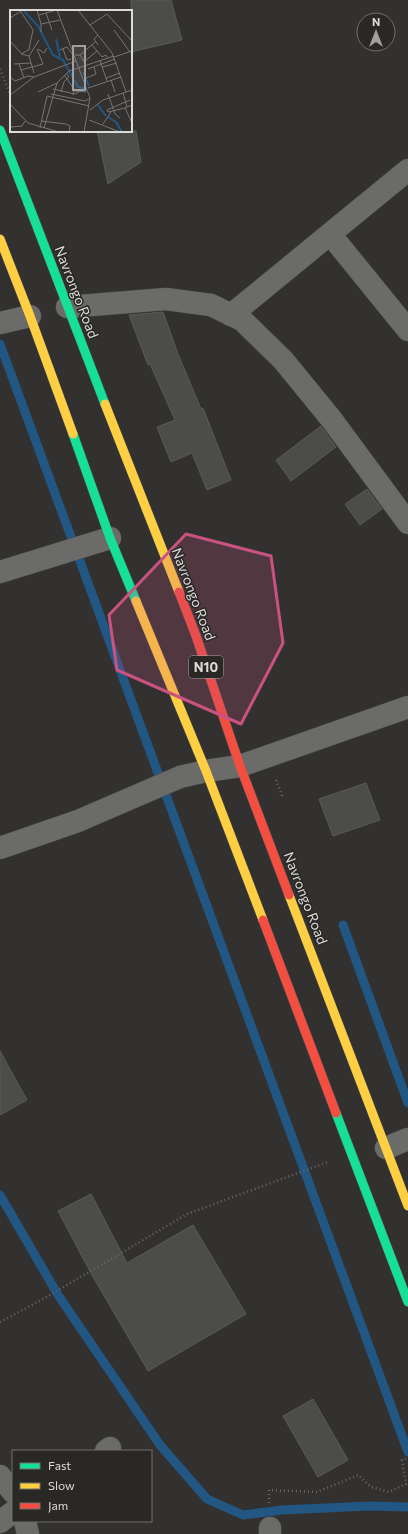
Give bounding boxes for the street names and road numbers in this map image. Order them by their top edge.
street label: Navrongo Road [52,243,102,341]
street label: Navrongo Road [169,545,219,643]
road number: N10 [189,656,223,678]
street label: Navrongo Road [281,849,331,947]

